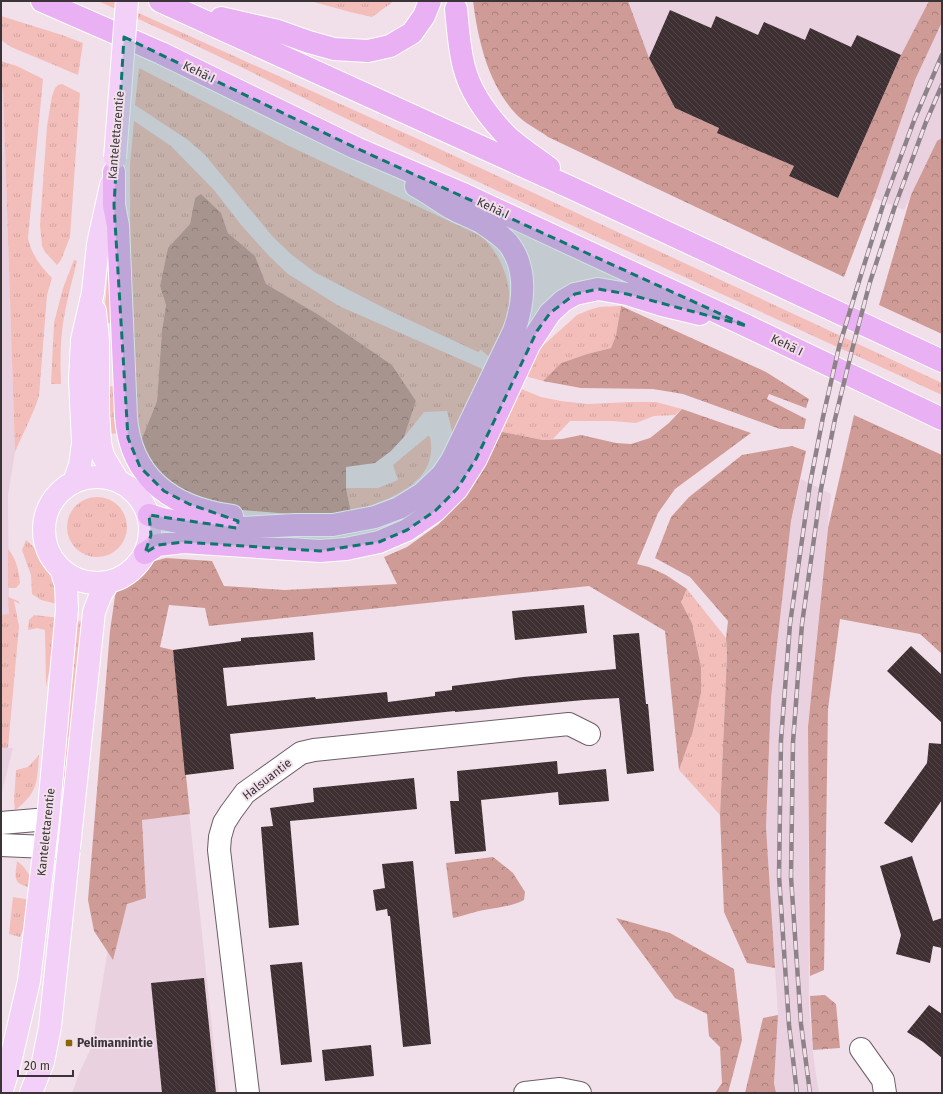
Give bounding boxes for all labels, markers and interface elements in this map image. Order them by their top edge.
street label: Kehä I [181,58,217,86]
street label: Kantelettarentie [105,90,127,180]
street label: Kehä I [475,195,511,221]
street label: Kehä I [769,331,805,359]
street label: Halsuantie [240,755,294,803]
street label: Kantelettarentie [34,787,58,877]
place label: Pelimannintie [77,1036,153,1050]
marker: Pelimannintie [64,1038,74,1048]
scale bar [18,1052,73,1078]
text: 20 m [24,1059,50,1073]

